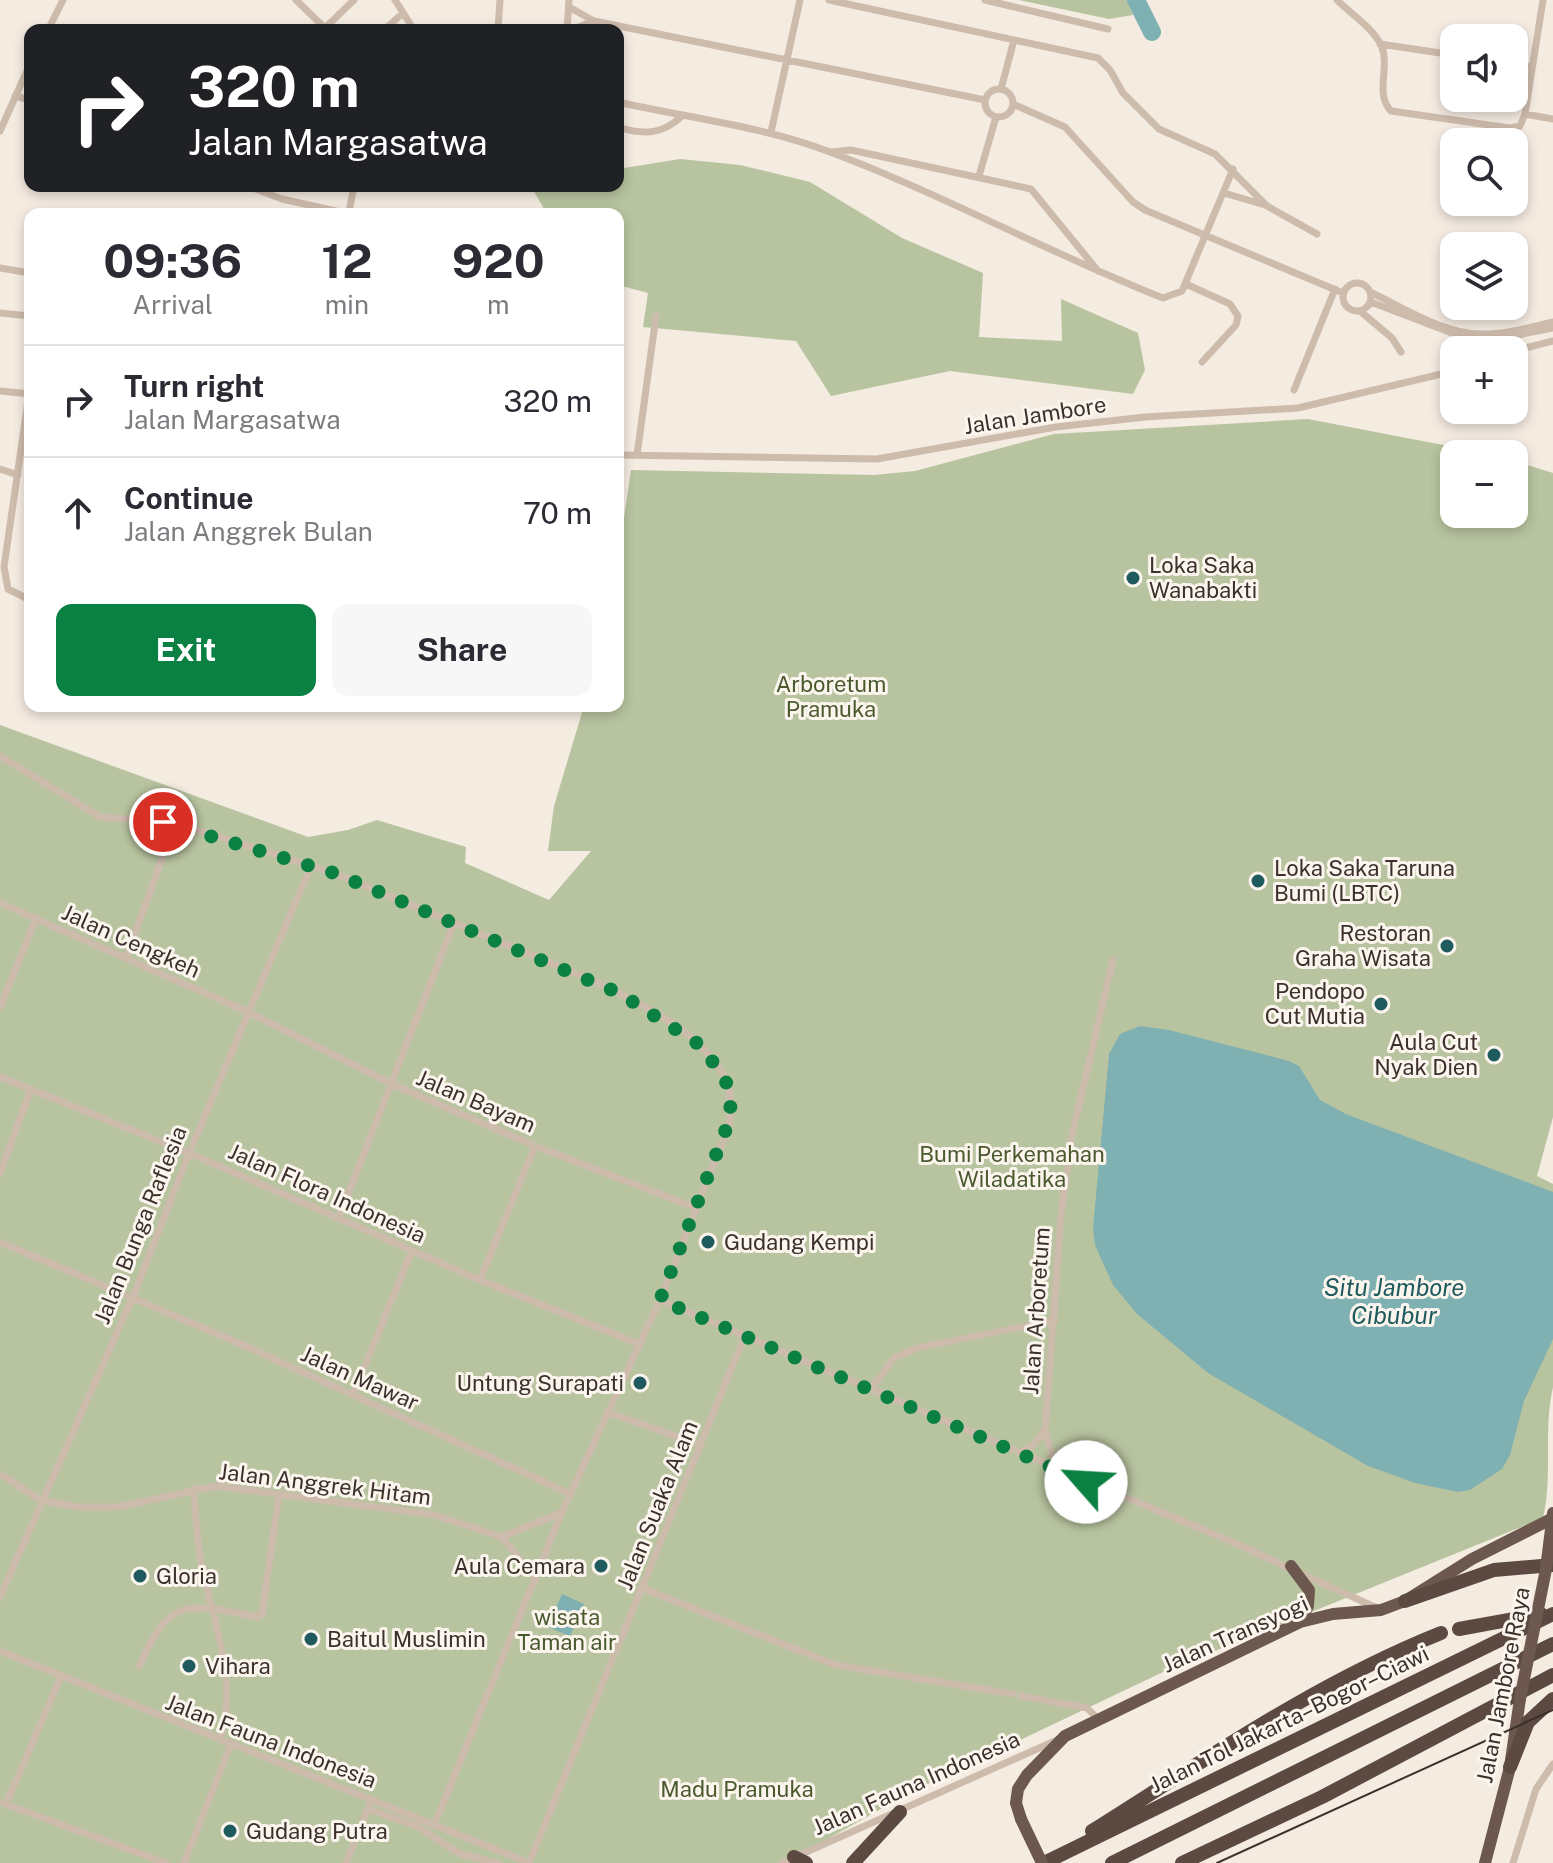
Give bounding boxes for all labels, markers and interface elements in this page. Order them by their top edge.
map controls [1440,24,1528,528]
button: sound [1440,24,1528,112]
text: 320 m [188,54,360,120]
icon: right [56,56,160,160]
text: Jalan Margasatwa [188,121,488,163]
button: search [1440,128,1528,216]
text: 09:36 [103,232,242,289]
text: 12 [321,232,372,289]
text: 920 [452,232,545,289]
button: layers [1440,232,1528,320]
text: Arrival [133,289,213,320]
text: min [325,289,369,320]
text: m [487,289,509,320]
button: + [1440,336,1528,424]
text: Turn right [124,368,264,404]
icon: right [56,379,100,423]
text: 320 m [504,383,592,419]
street label: Jalan Jambore [962,391,1108,439]
text: Jalan Margasatwa [124,404,341,435]
button: − [1440,440,1528,528]
text: Continue [124,480,254,516]
icon: ahead [56,491,100,535]
text: 70 m [523,495,592,531]
text: Jalan Anggrek Bulan [124,516,373,547]
place label: Loka Saka Wanabakti [1149,552,1257,603]
marker: Loka Saka Wanabakti [1124,569,1142,587]
button: Exit [56,604,316,696]
button: Share [332,604,592,696]
park label: Arboretum Pramuka [776,671,886,722]
pin [129,788,197,856]
icon: arrive [141,800,185,844]
place label: Loka Saka Taruna Bumi (LBTC) [1274,855,1455,906]
marker: Loka Saka Taruna Bumi (LBTC) [1249,872,1267,890]
street label: Jalan Cengkeh [58,899,204,983]
place label: Restoran Graha Wisata [1295,920,1431,971]
marker: Restoran Graha Wisata [1438,937,1456,955]
place label: Pendopo Cut Mutia [1265,978,1365,1029]
marker: Pendopo Cut Mutia [1372,995,1390,1013]
place label: Aula Cut Nyak Dien [1374,1029,1478,1080]
marker: Aula Cut Nyak Dien [1485,1046,1503,1064]
street label: Jalan Bayam [413,1064,539,1138]
street label: Jalan Bunga Raflesia [88,1122,192,1328]
street label: Jalan Flora Indonesia [224,1138,430,1248]
park label: Bumi Perkemahan Wiladatika [919,1141,1105,1192]
street label: Jalan Arboretum [1017,1226,1055,1396]
place label: Gudang Kempi [724,1229,874,1255]
marker: Gudang Kempi [699,1233,717,1251]
water label: Situ Jambore Cibubur [1324,1273,1464,1329]
street label: Jalan Mawar [297,1340,423,1416]
place label: Untung Surapati [457,1370,624,1396]
marker: Untung Surapati [631,1374,649,1392]
street label: Jalan Suaka Alam [611,1417,703,1593]
position arrow [1044,1440,1128,1524]
street label: Jalan Anggrek Hitam [217,1458,433,1510]
place label: Aula Cemara [453,1553,585,1579]
marker: Aula Cemara [592,1557,610,1575]
place label: Gloria [156,1563,217,1589]
marker: Gloria [131,1567,149,1585]
street label: Jalan Jambore Raya [1471,1585,1535,1785]
street label: Jalan Transyogi [1158,1590,1312,1678]
park label: wisata Taman air [517,1604,617,1655]
place label: Baitul Muslimin [327,1626,486,1652]
marker: Baitul Muslimin [302,1630,320,1648]
street label: Jalan Tol Jakarta–Bogor–Ciawi [1145,1640,1433,1798]
place label: Vihara [205,1653,271,1679]
marker: Vihara [180,1657,198,1675]
street label: Jalan Fauna Indonesia [162,1689,380,1793]
street label: Jalan Fauna Indonesia [808,1726,1024,1840]
park label: Madu Pramuka [660,1776,814,1802]
place label: Gudang Putra [246,1818,388,1844]
marker: Gudang Putra [221,1822,239,1840]

